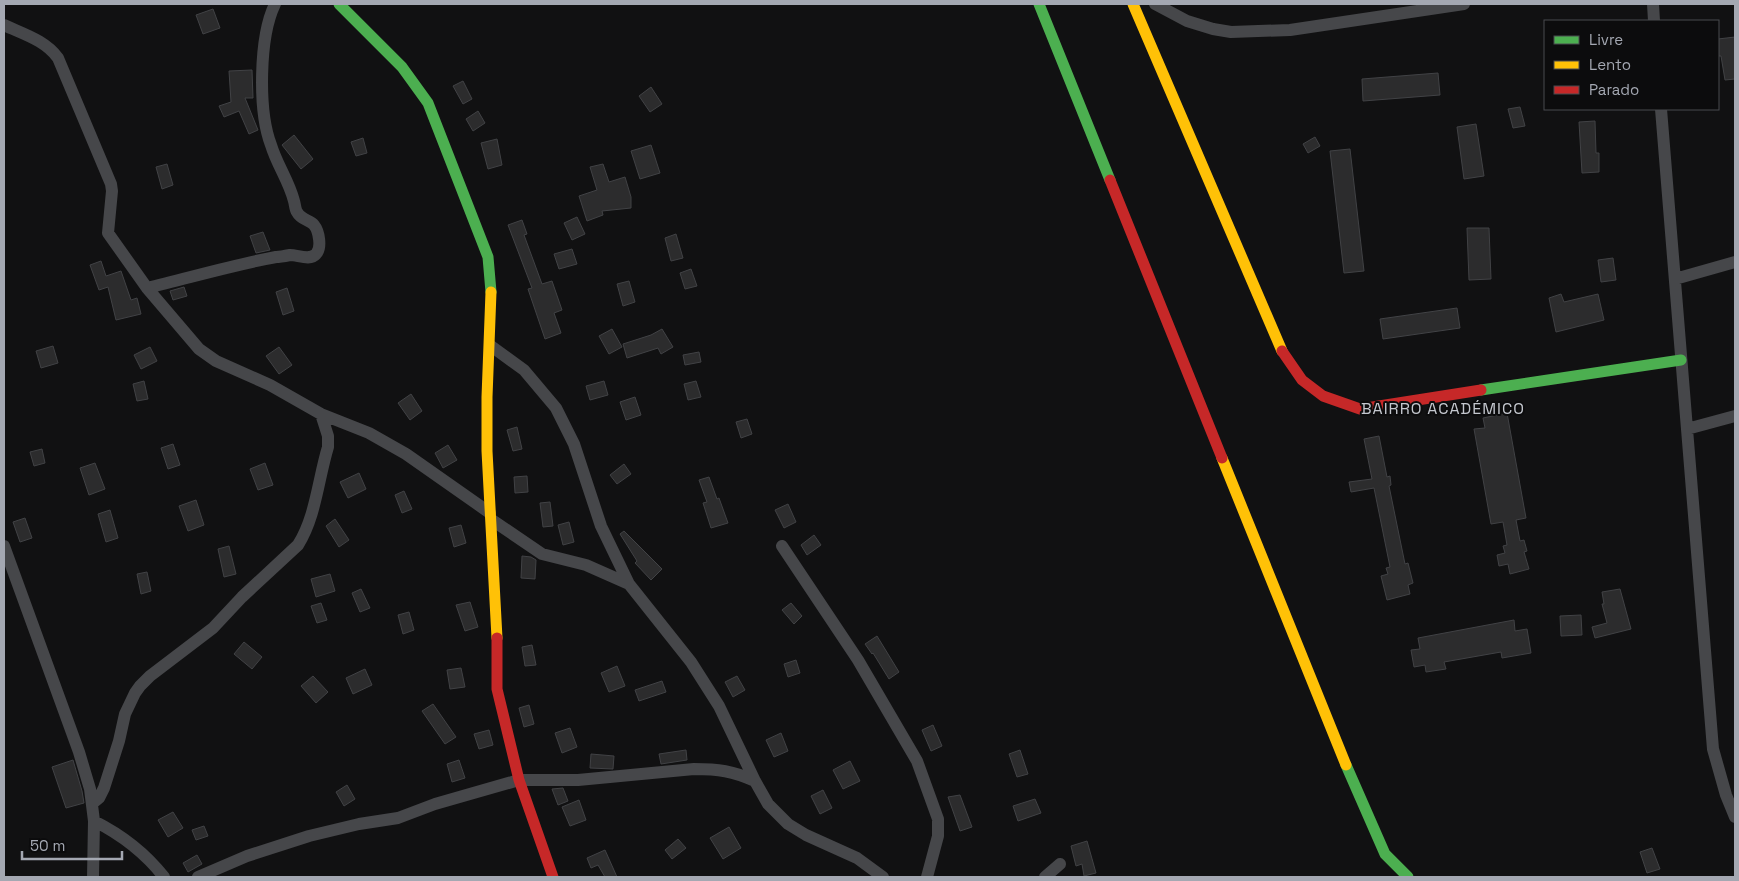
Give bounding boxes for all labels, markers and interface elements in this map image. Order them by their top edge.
legend [1544,20,1719,110]
text: Livre [1589,30,1623,49]
text: Lento [1589,55,1631,74]
text: Parado [1589,80,1639,99]
district label: BAIRRO ACADÉMICO [1361,398,1525,419]
scale bar [22,828,122,860]
text: 50 m [30,836,65,855]

